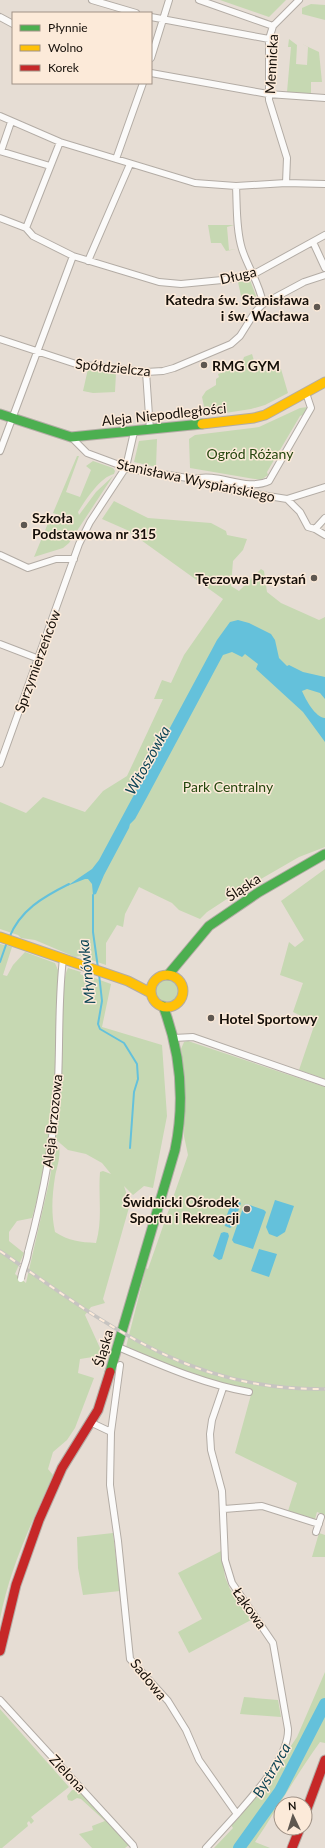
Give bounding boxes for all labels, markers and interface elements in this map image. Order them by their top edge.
legend [12,12,152,84]
text: Płynnie [48,20,88,35]
street label: Mennicka [261,34,281,94]
text: Wolno [48,40,83,55]
text: Korek [48,60,80,75]
street label: Długa [218,263,258,287]
place label: Katedra św. Stanisława i św. Wacława [165,291,309,324]
marker: Katedra św. Stanisława i św. Wacława [312,302,322,312]
street label: Spółdzielcza [74,355,152,379]
place label: RMG GYM [212,357,280,374]
marker: RMG GYM [199,360,209,370]
street label: Aleja Niepodległości [101,399,227,429]
park label: Ogród Różany [207,445,294,462]
street label: Stanisława Wyspiańskiego [115,455,277,505]
place label: Szkoła Podstawowa nr 315 [32,509,156,542]
marker: Szkoła Podstawowa nr 315 [19,520,29,530]
place label: Tęczowa Przystań [195,570,306,587]
marker: Tęczowa Przystań [309,573,319,583]
street label: Sprzymierzeńców [11,607,63,715]
water label: Witoszówka [121,722,173,798]
park label: Park Centralny [183,778,274,795]
street label: Śląska [222,870,264,904]
water label: Młynówka [74,938,98,1005]
place label: Hotel Sportowy [219,1010,318,1027]
marker: Hotel Sportowy [206,1013,216,1023]
street label: Aleja Brzozowa [39,1073,65,1169]
place label: Świdnicki Ośrodek Sportu i Rekreacji [123,1193,240,1226]
marker: Świdnicki Ośrodek Sportu i Rekreacji [242,1204,252,1214]
street label: Śląska [90,1327,116,1369]
street label: Łąkowa [230,1584,270,1632]
street label: Sadowa [127,1655,171,1703]
water label: Bystrzyca [248,1739,294,1801]
street label: Zielona [46,1751,90,1795]
north arrow [273,1796,313,1836]
text: N [288,1799,297,1812]

